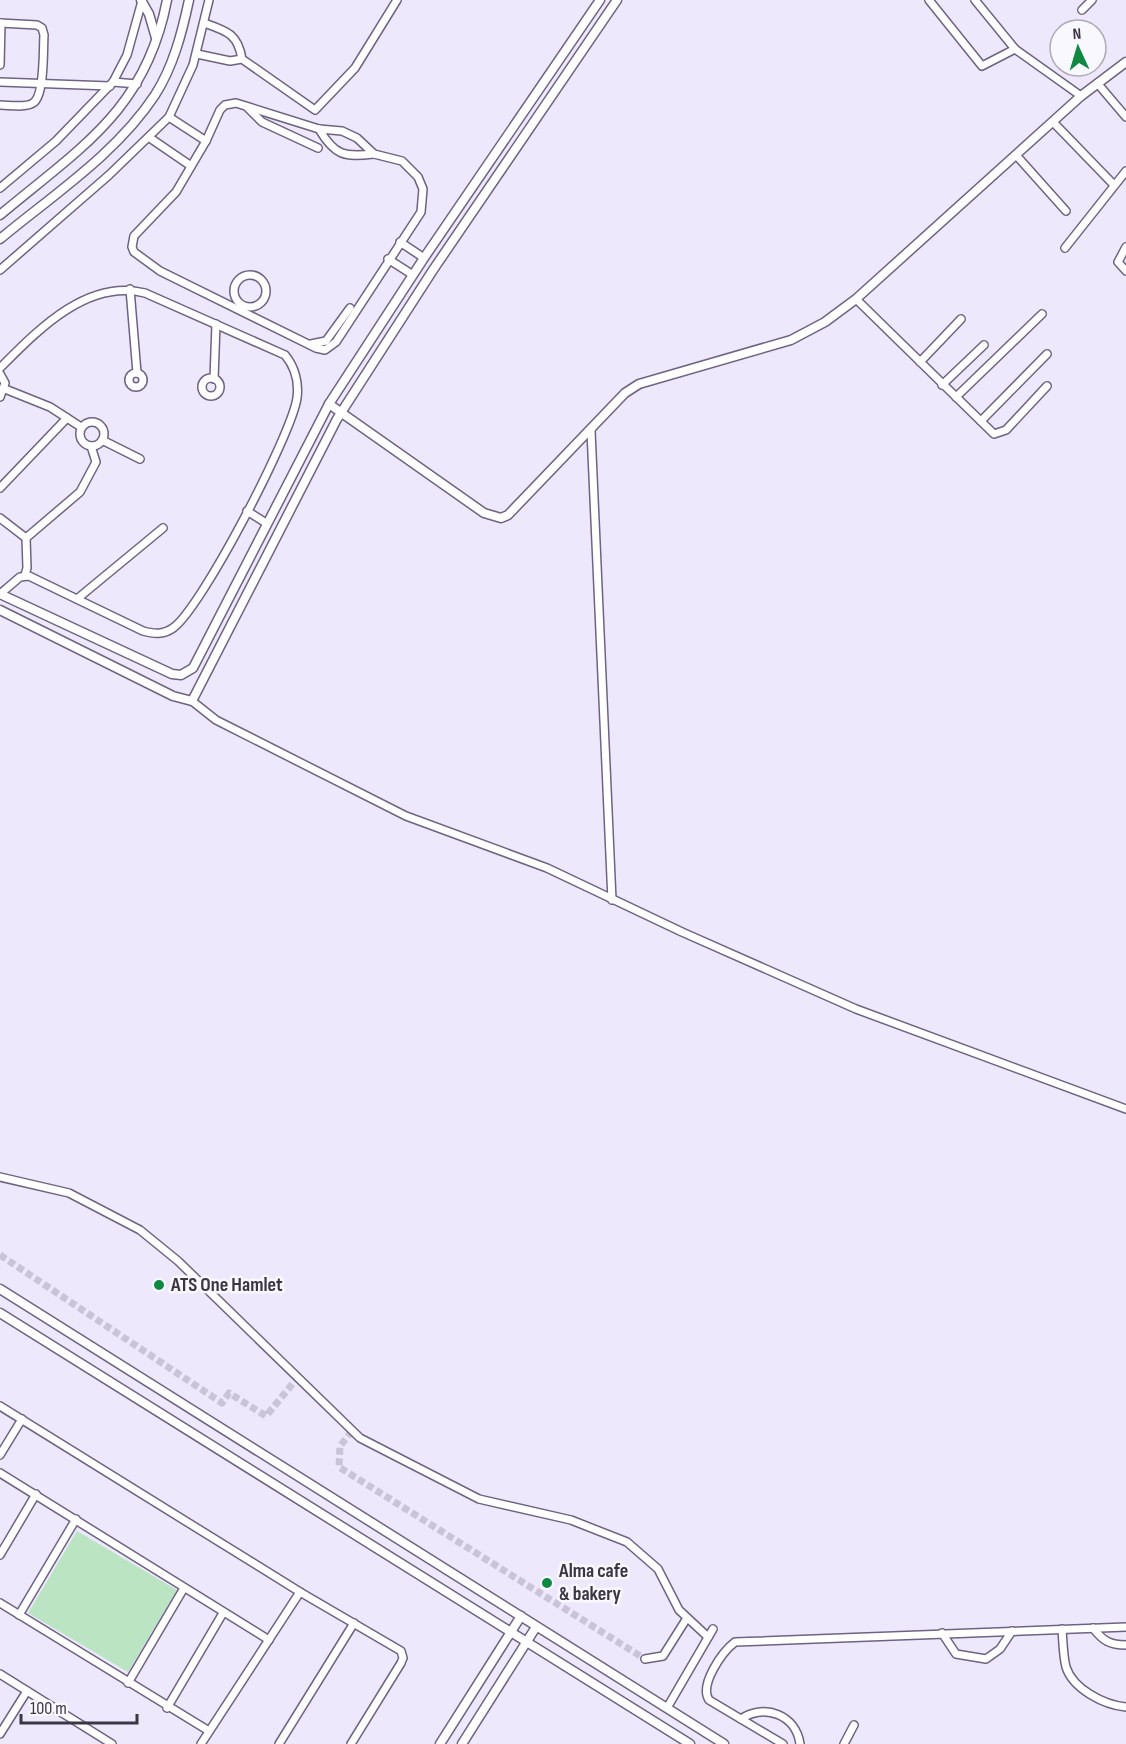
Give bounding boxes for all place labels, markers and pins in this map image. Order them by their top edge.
place label: ATS One Hamlet [170,1273,283,1297]
marker: ATS One Hamlet [152,1278,166,1292]
place label: Alma cafe & bakery [558,1559,628,1606]
marker: Alma cafe & bakery [540,1576,554,1590]

